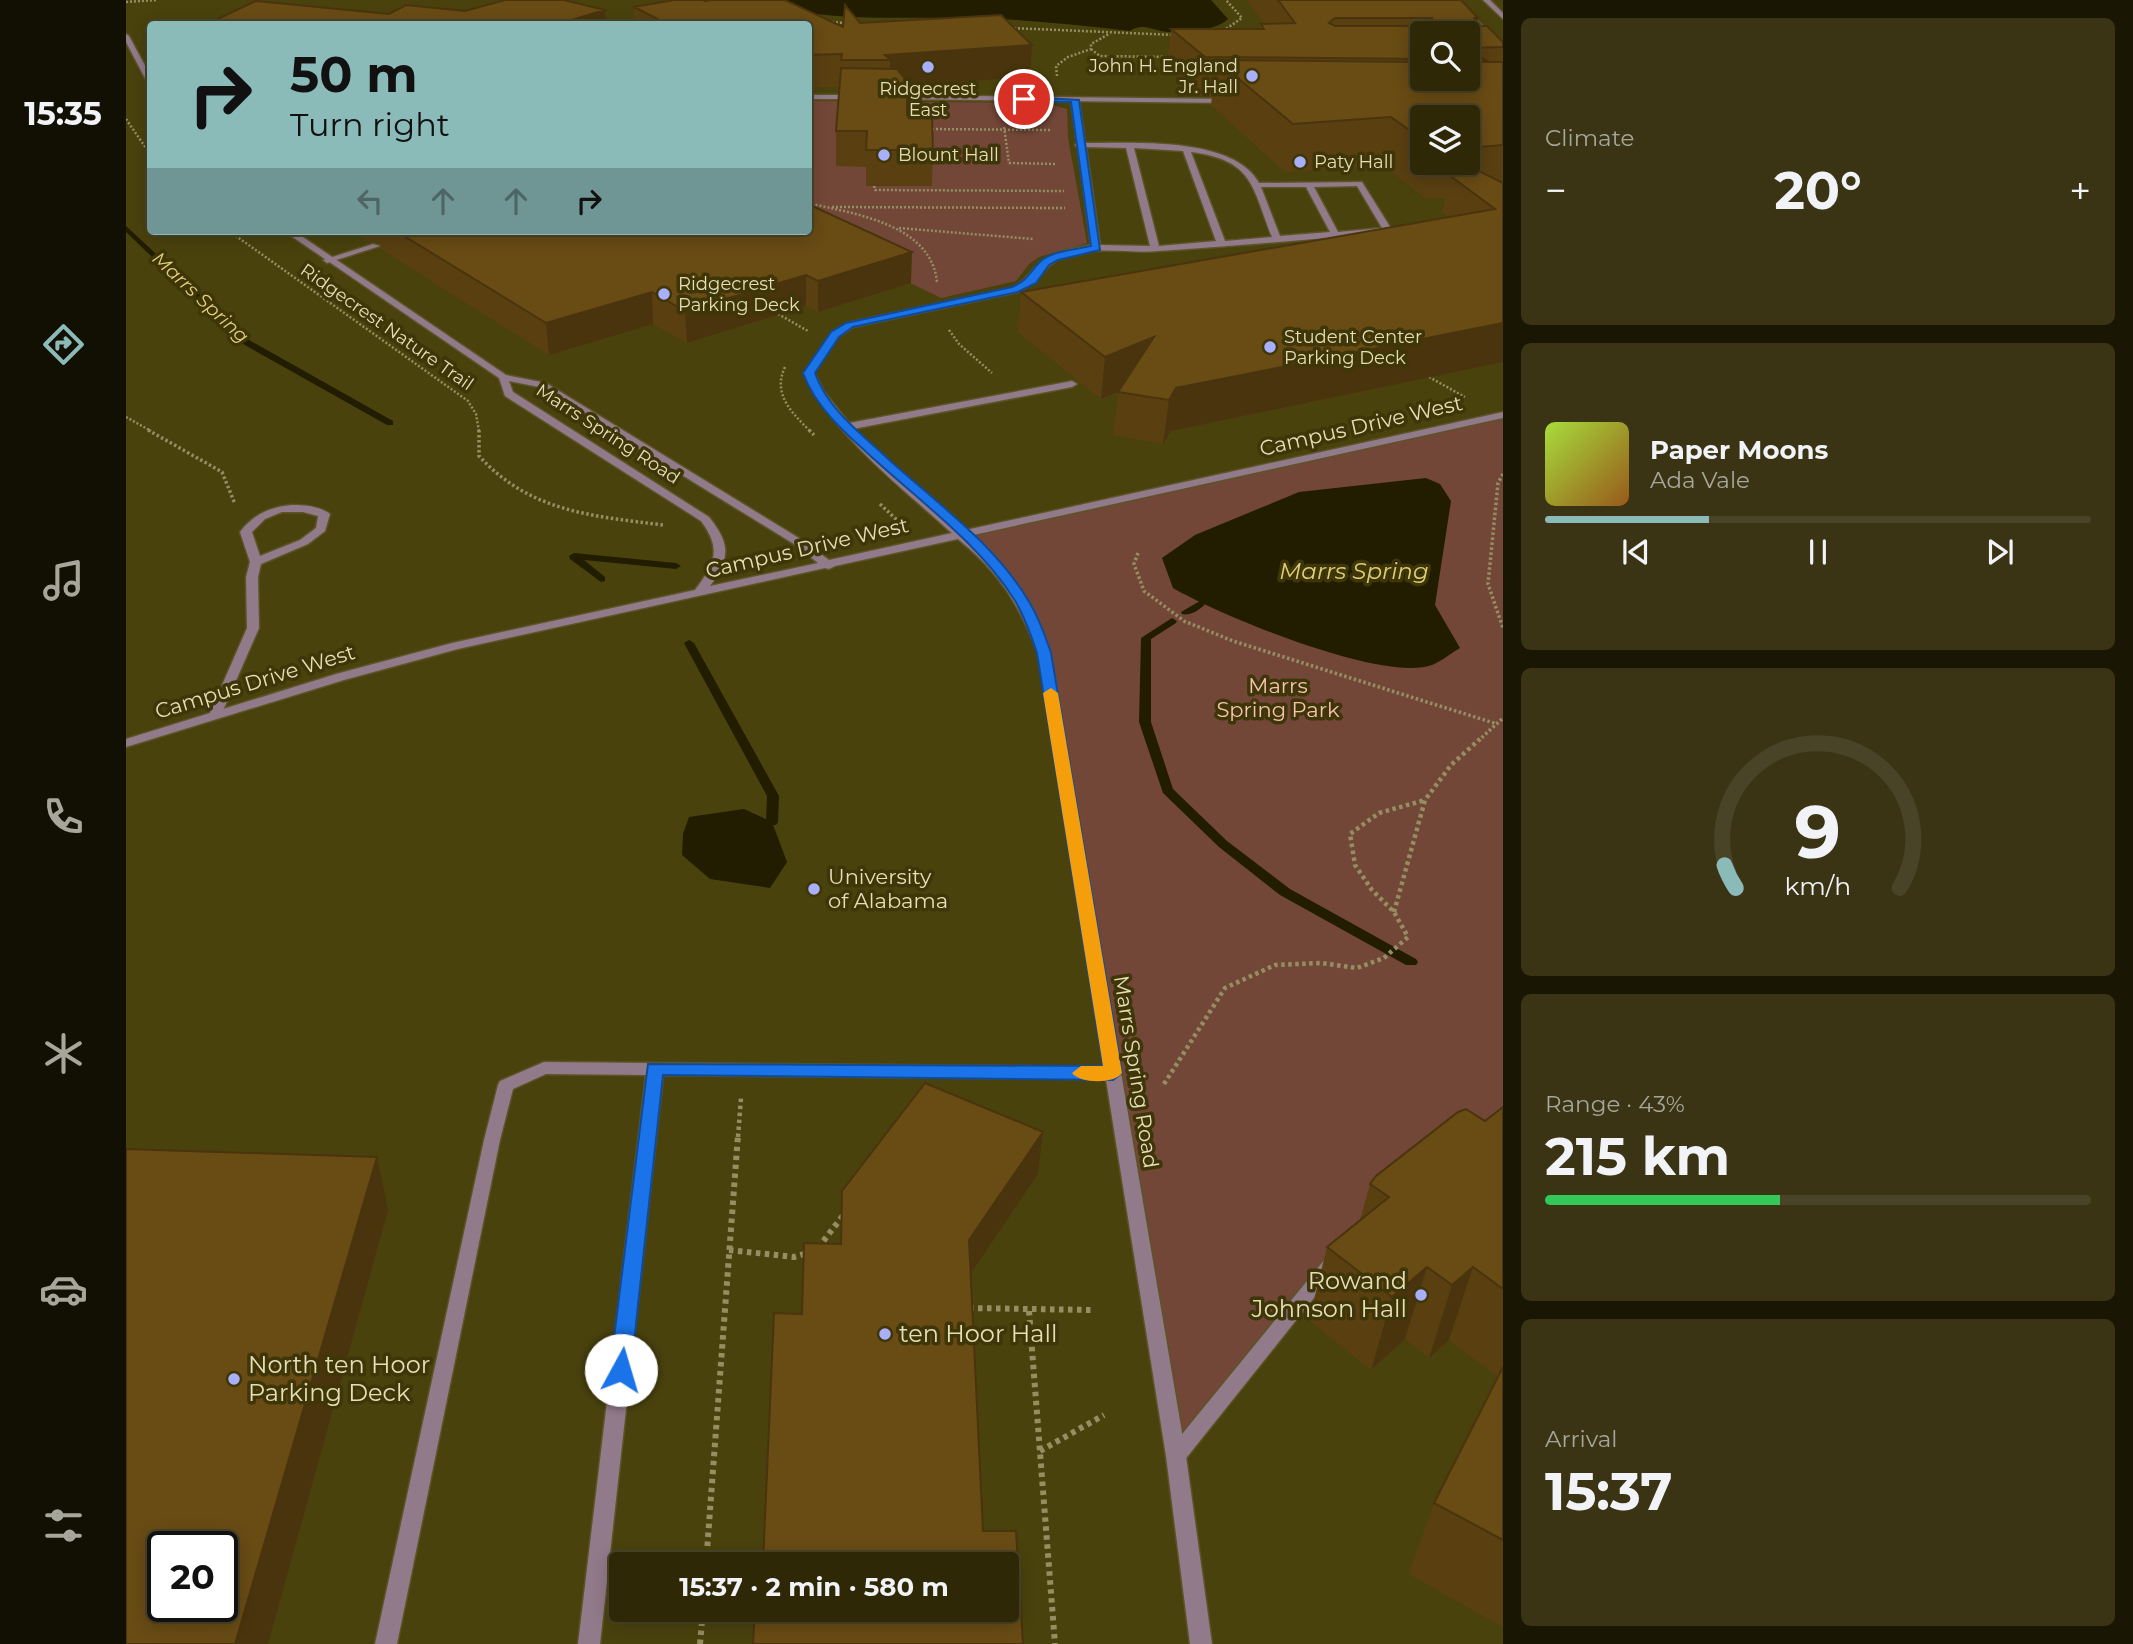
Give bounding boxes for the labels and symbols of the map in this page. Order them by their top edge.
place label: John H. England Jr. Hall [1088,55,1238,98]
marker: Ridgecrest East [920,59,936,75]
marker: John H. England Jr. Hall [1244,68,1260,84]
pin [994,69,1054,129]
place label: Ridgecrest East [879,78,977,121]
place label: Blount Hall [898,144,999,166]
marker: Blount Hall [876,147,892,163]
place label: Paty Hall [1314,151,1393,173]
marker: Paty Hall [1292,154,1308,170]
water label: Marrs Spring [148,247,254,348]
street label: Ridgecrest Nature Trail [296,259,478,395]
place label: Ridgecrest Parking Deck [678,273,800,316]
marker: Ridgecrest Parking Deck [656,286,672,302]
place label: Student Center Parking Deck [1284,326,1422,369]
marker: Student Center Parking Deck [1262,339,1278,355]
street label: Marrs Spring Road [532,379,684,489]
street label: Campus Drive West [1257,390,1465,461]
street label: Campus Drive West [703,512,911,583]
water label: Marrs Spring [1279,557,1429,585]
street label: Campus Drive West [152,639,358,724]
park label: Marrs Spring Park [1216,673,1340,722]
place label: University of Alabama [828,864,948,913]
marker: University of Alabama [806,881,822,897]
street label: Marrs Spring Road [1109,974,1164,1170]
place label: Rowand Johnson Hall [1251,1266,1407,1323]
marker: Rowand Johnson Hall [1413,1287,1429,1303]
place label: ten Hoor Hall [899,1319,1057,1348]
marker: ten Hoor Hall [877,1326,893,1342]
position arrow [584,1333,658,1407]
place label: North ten Hoor Parking Deck [248,1350,430,1407]
marker: North ten Hoor Parking Deck [226,1371,242,1387]
speed limit sign: 20 [147,1531,238,1622]

